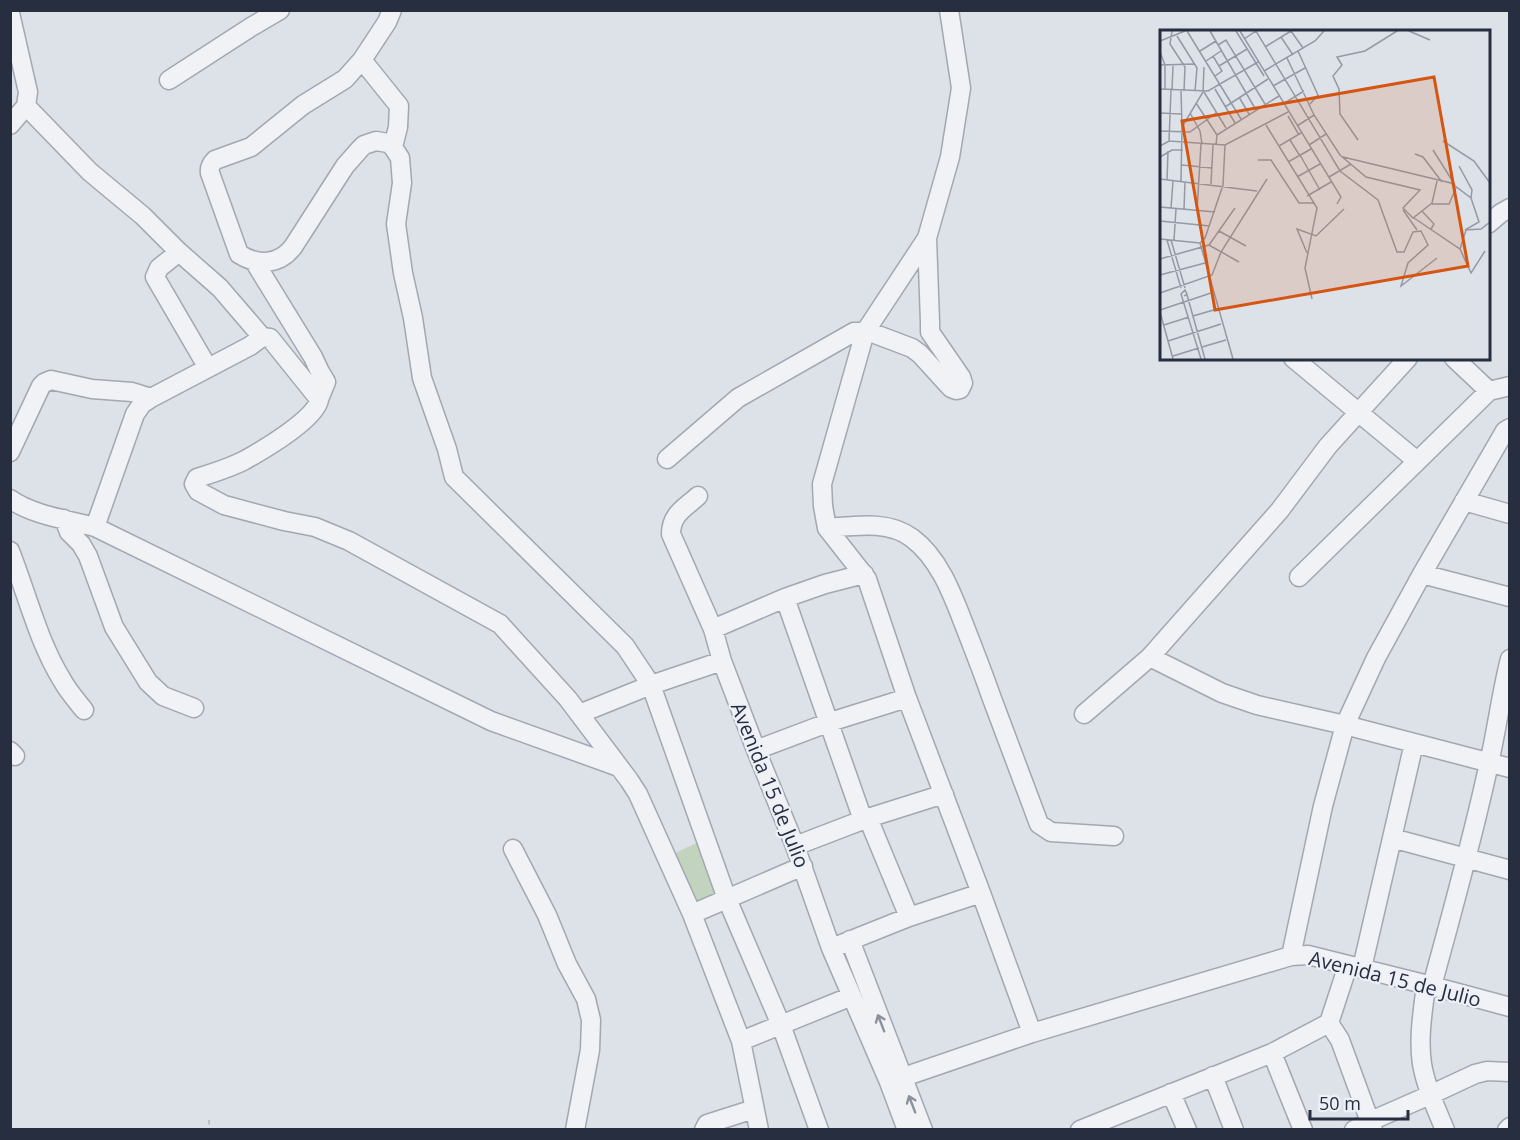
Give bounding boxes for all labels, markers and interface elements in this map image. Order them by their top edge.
inset map [1160,30,1490,360]
street label: Avenida 15 de Julio [725,698,816,872]
street label: Avenida 15 de Julio [1306,944,1484,1013]
one-way arrow [875,1014,886,1033]
scale bar [1310,1083,1408,1121]
text: 50 m [1319,1091,1361,1115]
one-way arrow [906,1095,917,1113]

